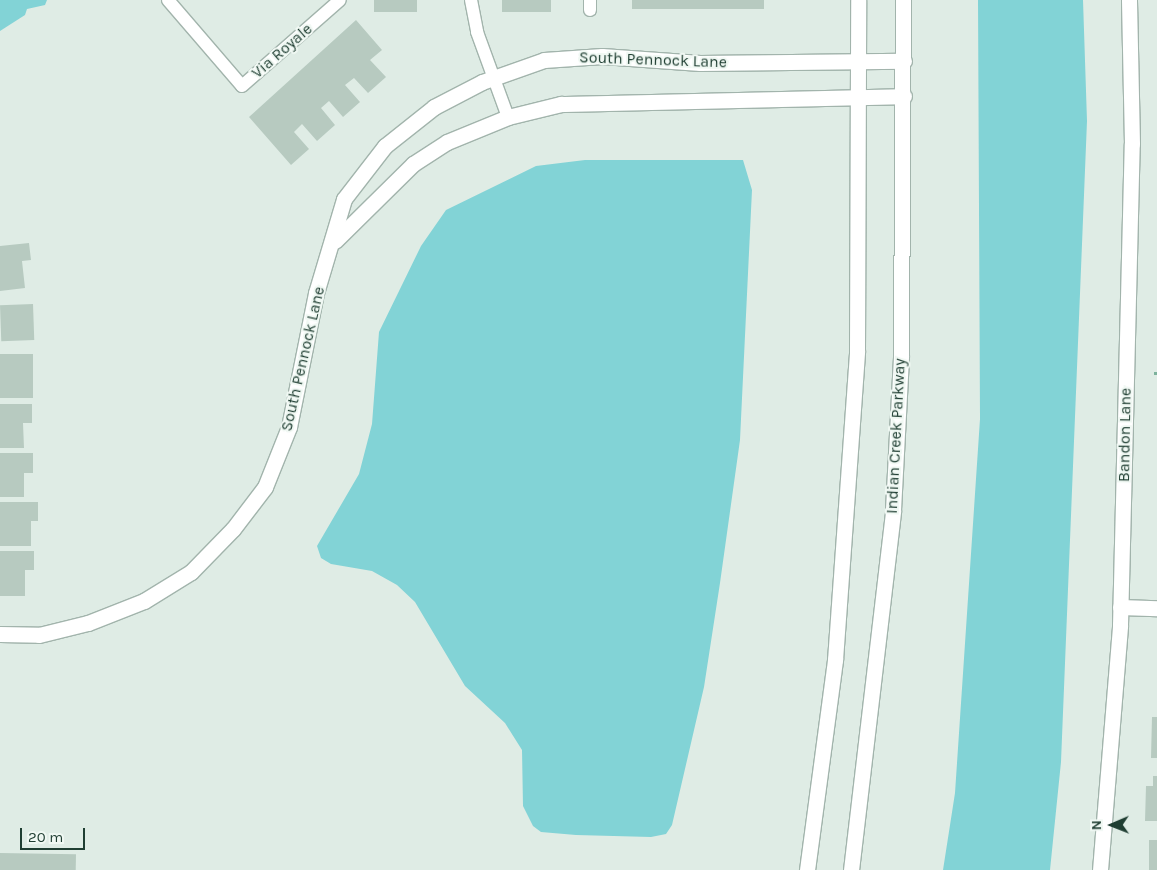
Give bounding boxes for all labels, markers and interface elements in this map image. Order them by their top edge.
street label: Via Royale [248,20,316,82]
street label: South Pennock Lane [579,48,727,72]
street label: South Pennock Lane [277,285,329,433]
street label: Indian Creek Parkway [882,358,910,514]
street label: Bandon Lane [1115,388,1135,482]
north arrow [1087,800,1137,850]
scale bar [22,818,88,850]
text: N [1088,820,1105,830]
text: 20 m [28,828,63,846]

